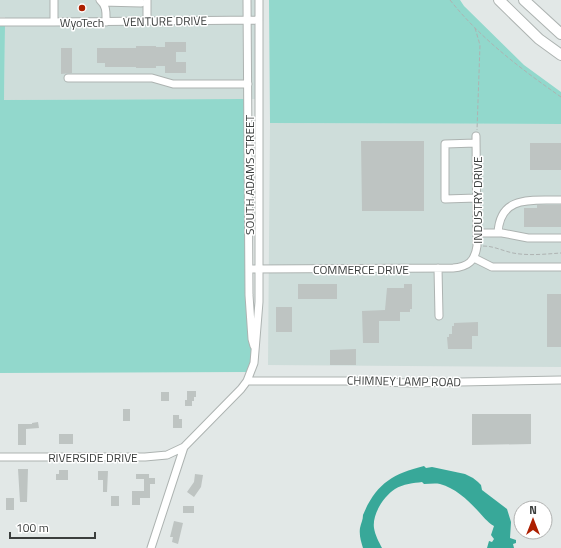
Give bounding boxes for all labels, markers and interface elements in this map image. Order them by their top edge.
marker: WyoTech [77,3,87,13]
street label: VENTURE DRIVE [123,11,208,31]
place label: WyoTech [60,13,104,32]
street label: SOUTH ADAMS STREET [240,114,259,235]
street label: INDUSTRY DRIVE [468,156,487,244]
street label: COMMERCE DRIVE [313,260,409,279]
street label: CHIMNEY LAMP ROAD [347,371,462,392]
street label: RIVERSIDE DRIVE [48,448,138,467]
north arrow [513,500,553,540]
text: N [529,502,537,518]
scale bar [10,514,95,540]
text: 100 m [16,518,49,537]

